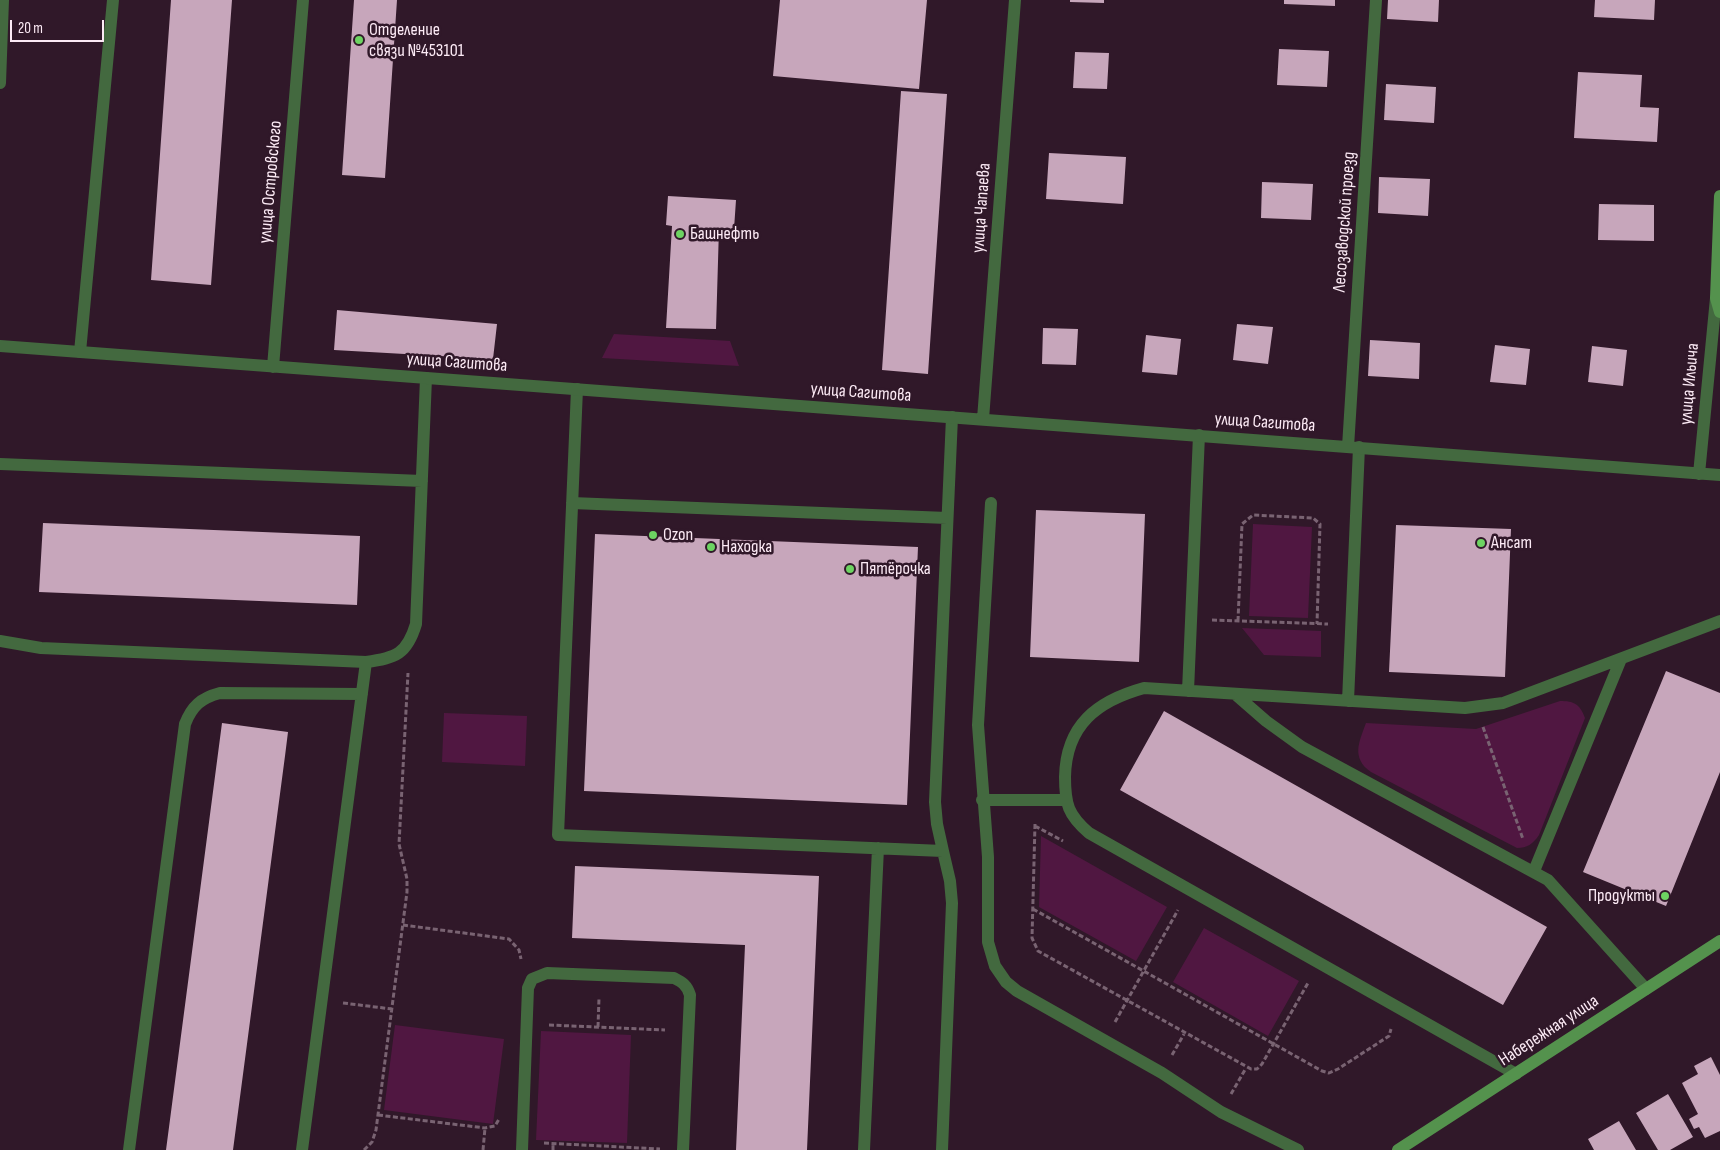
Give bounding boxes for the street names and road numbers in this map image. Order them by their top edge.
street label: улица Островского [255,120,287,244]
street label: Лесозаводской проезд [1329,151,1361,293]
street label: улица Чапаева [968,162,996,254]
street label: улица Ильича [1676,342,1704,426]
street label: улица Сагитова [406,349,508,377]
street label: улица Сагитова [810,379,912,407]
street label: улица Сагитова [1214,409,1316,437]
street label: Набережная улица [1495,991,1603,1071]

